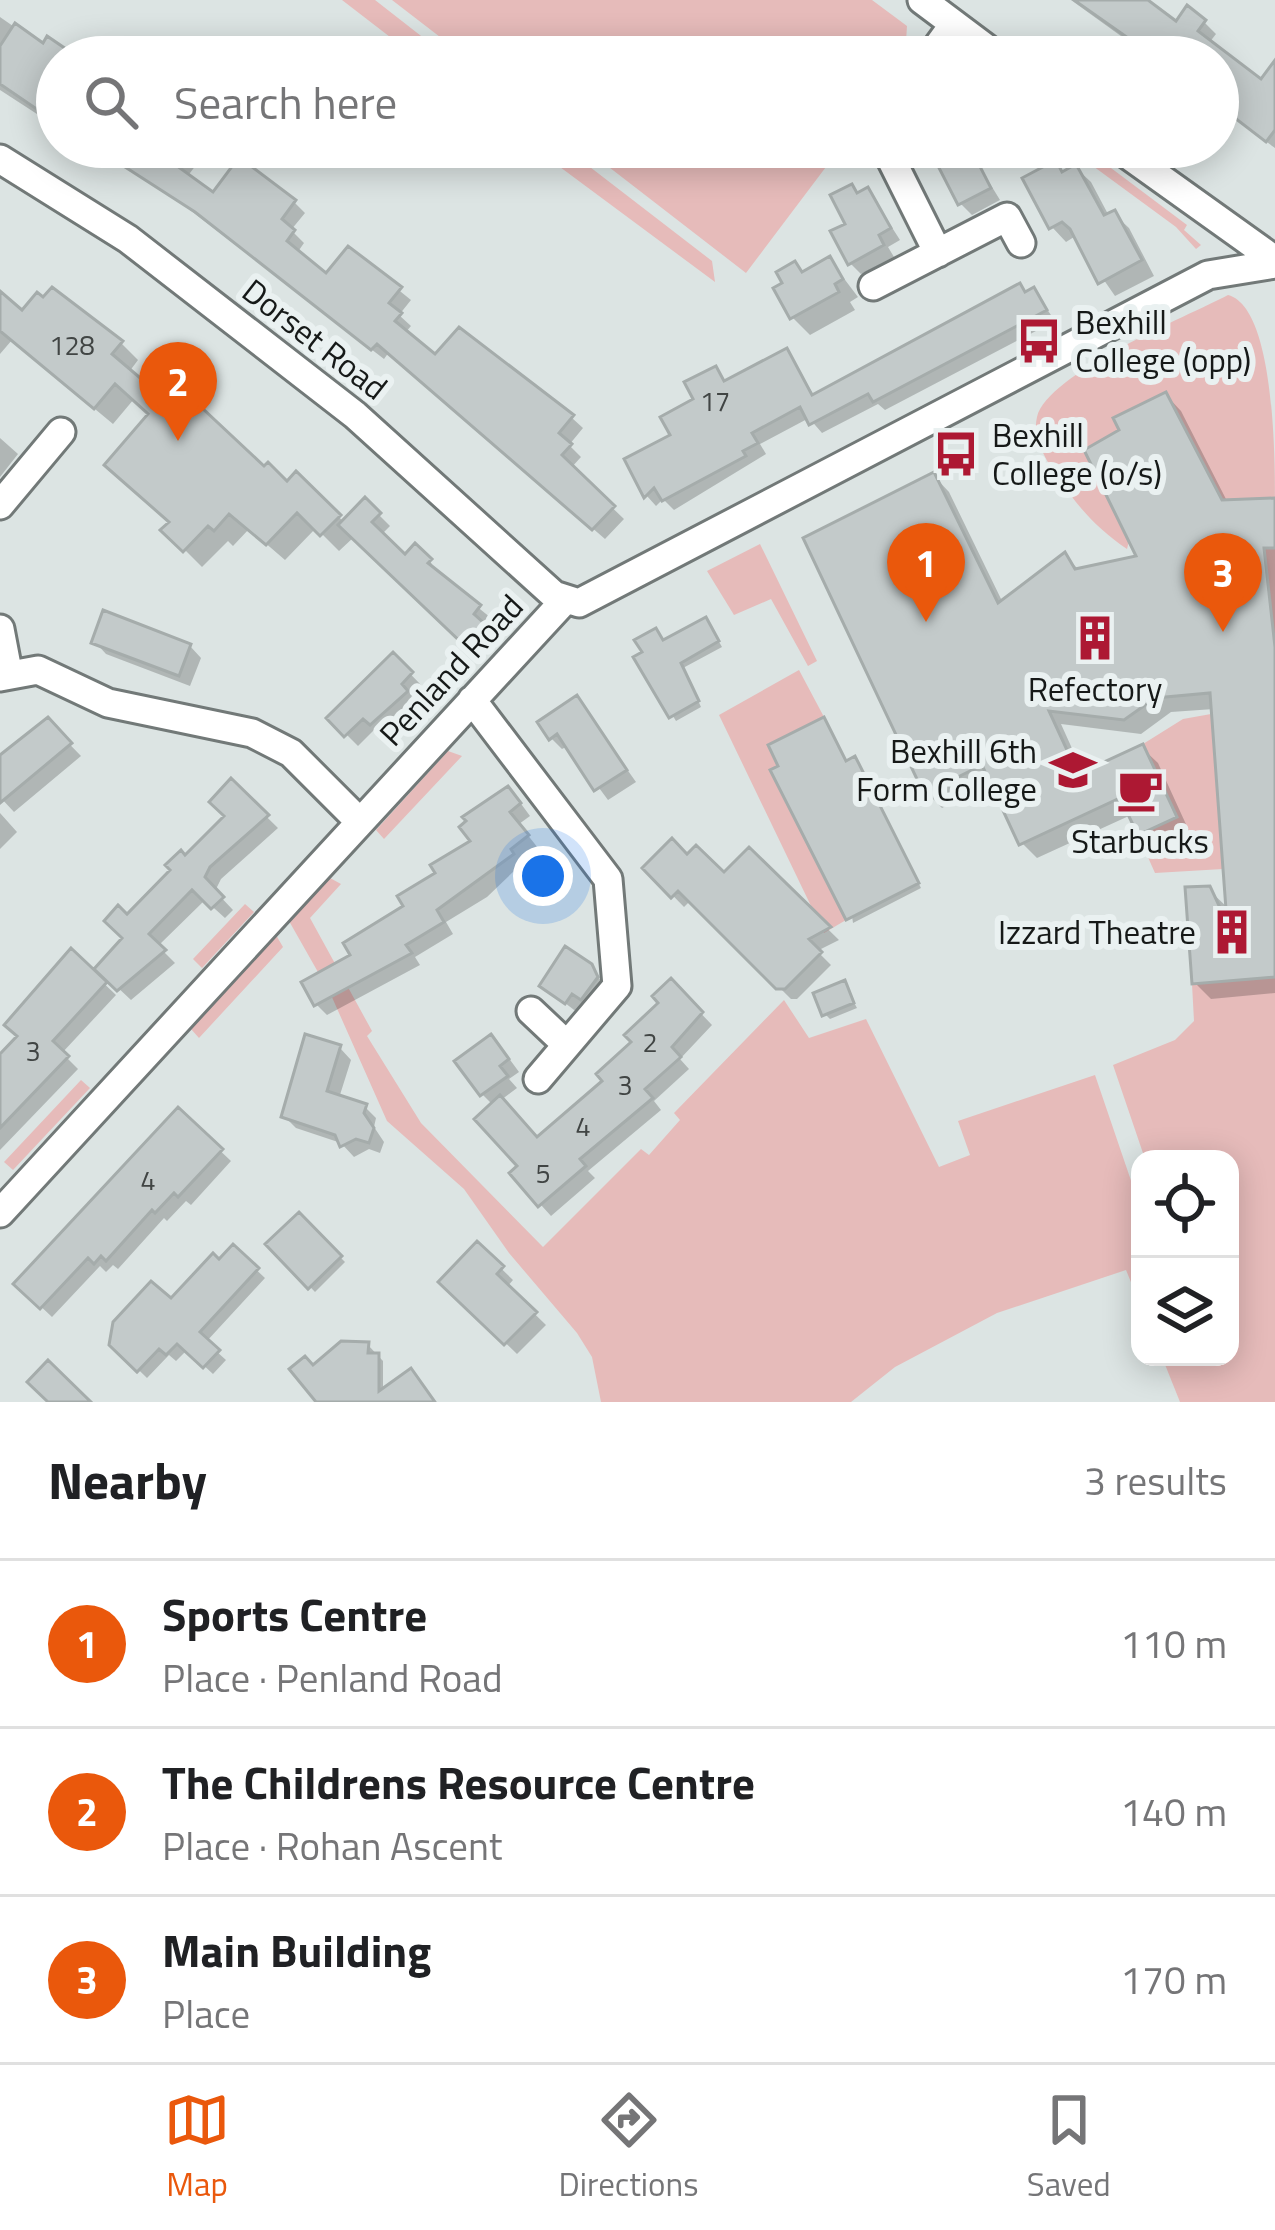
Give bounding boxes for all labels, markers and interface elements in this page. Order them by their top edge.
search box [36,36,1239,168]
text: Search here [174,68,397,136]
icon: search [78,69,144,135]
street label: Dorset Road [232,266,398,412]
place label: Bexhill College (opp) [1075,297,1251,385]
bus stop icon: Bexhill College (opp) [1014,316,1064,366]
house number: 128 [49,324,95,365]
pin: 2 [139,342,217,441]
house number: 17 [700,380,730,421]
place label: Bexhill College (o/s) [992,410,1162,498]
bus stop icon: Bexhill College (o/s) [931,429,981,479]
pin: 1 [887,523,965,622]
pin: 3 [1184,533,1262,632]
street label: Penland Road [367,583,535,757]
building icon: Refectory [1070,613,1120,663]
place label: Refectory [1028,664,1162,714]
place label: Bexhill 6th Form College [856,726,1037,814]
school or university icon: Bexhill 6th Form College [1048,745,1098,795]
cafe icon: Starbucks [1115,765,1165,815]
place label: Starbucks [1071,816,1209,866]
your location [513,846,573,906]
place label: Izzard Theatre [998,907,1196,957]
building icon: Izzard Theatre [1207,907,1257,957]
house number: 2 [642,1021,658,1062]
house number: 3 [25,1030,41,1071]
house number: 3 [617,1064,633,1105]
house number: 4 [575,1105,591,1146]
map controls [1131,1150,1239,1366]
button: locate [1131,1150,1239,1258]
house number: 5 [535,1152,551,1193]
house number: 4 [140,1159,156,1200]
button: layers [1131,1258,1239,1366]
text: Nearby [48,1441,207,1519]
text: 3 results [1084,1451,1227,1510]
text: Sports Centre [162,1580,427,1648]
text: 1 [76,1614,98,1673]
text: 110 m [1120,1614,1227,1673]
text: Place · Penland Road [162,1648,503,1707]
text: The Childrens Resource Centre [162,1748,755,1816]
text: 2 [76,1782,98,1841]
text: 140 m [1120,1782,1227,1841]
text: Place · Rohan Ascent [162,1816,502,1875]
text: Main Building [162,1916,431,1984]
text: 3 [76,1950,98,2009]
text: 170 m [1120,1950,1227,2009]
text: Place [162,1984,250,2043]
tab: Map [164,2087,230,2209]
tab: Directions [559,2087,698,2209]
tab: Saved [1027,2087,1111,2209]

